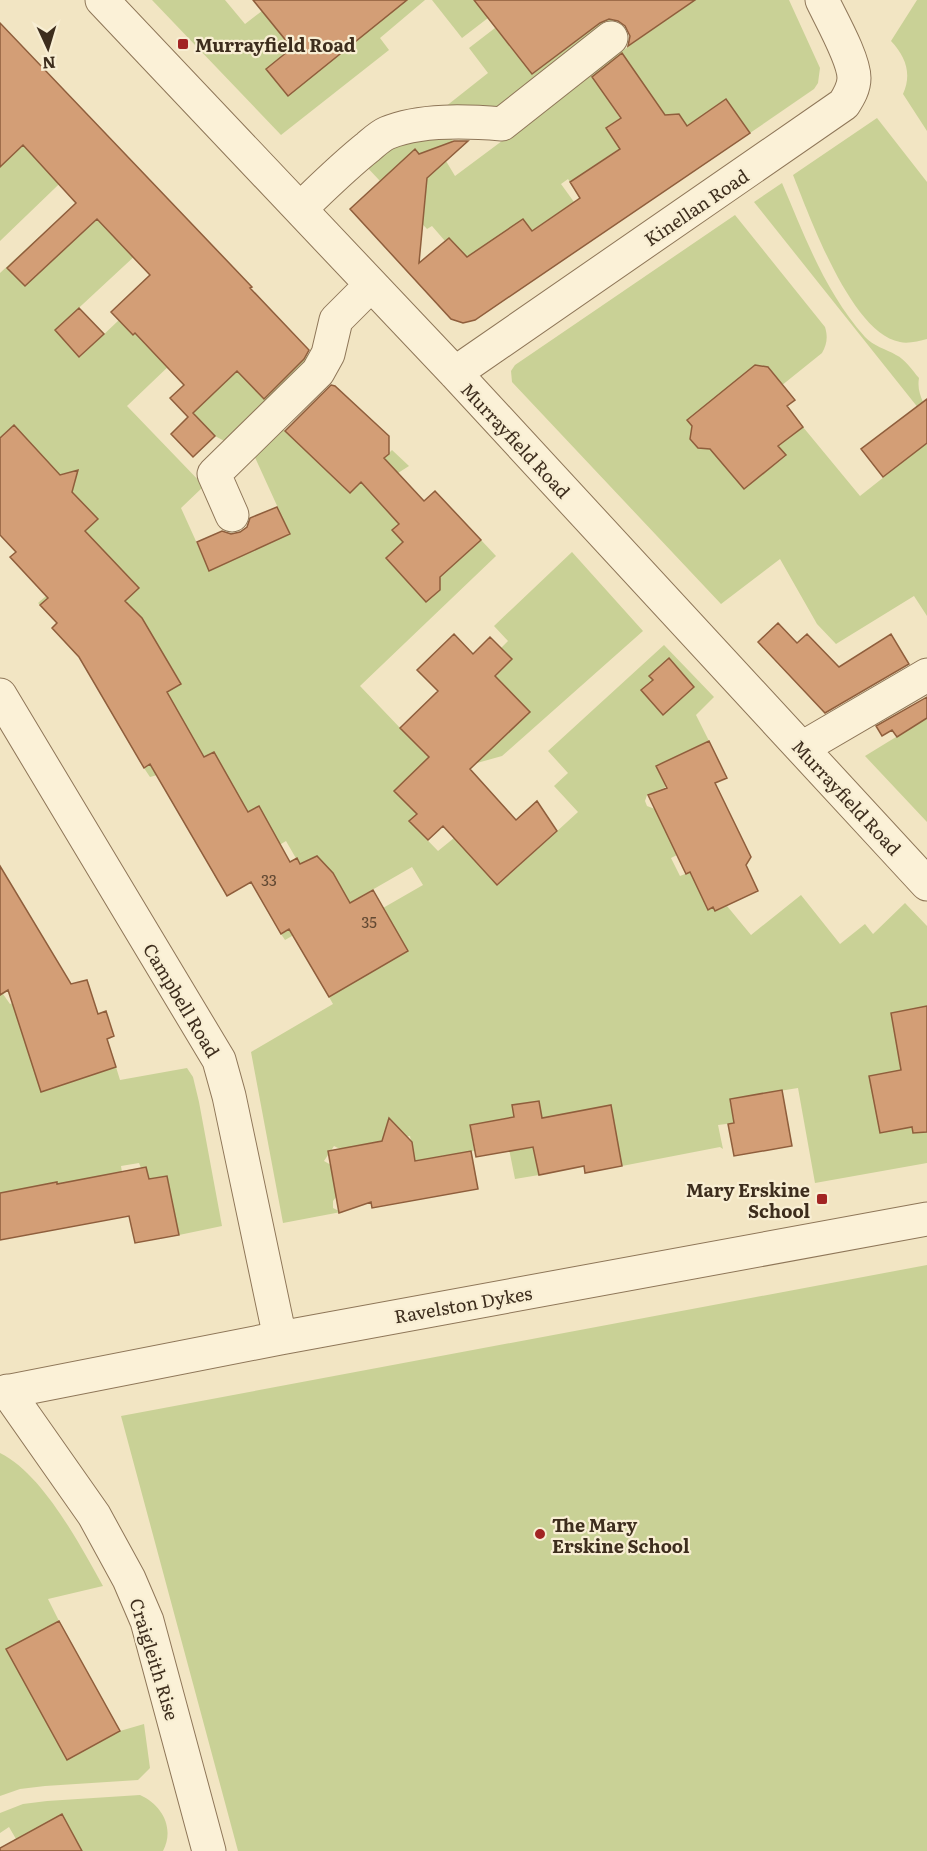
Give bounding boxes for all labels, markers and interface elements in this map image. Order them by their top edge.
north arrow [18,18,78,78]
place label: Murrayfield Road [195,31,356,58]
marker: Murrayfield Road [176,37,190,51]
text: N [42,52,57,76]
street label: Kinellan Road [638,162,754,252]
street label: Murrayfield Road [455,376,577,504]
street label: Murrayfield Road [786,733,908,861]
house number: 33 [261,868,277,891]
house number: 35 [361,910,377,933]
street label: Campbell Road [137,938,227,1062]
place label: Mary Erskine School [686,1176,810,1224]
marker: Mary Erskine School [815,1192,829,1206]
street label: Ravelston Dykes [392,1279,534,1329]
place label: The Mary Erskine School [552,1511,690,1559]
marker: The Mary Erskine School [533,1527,547,1541]
street label: Craigleith Rise [124,1594,186,1724]

